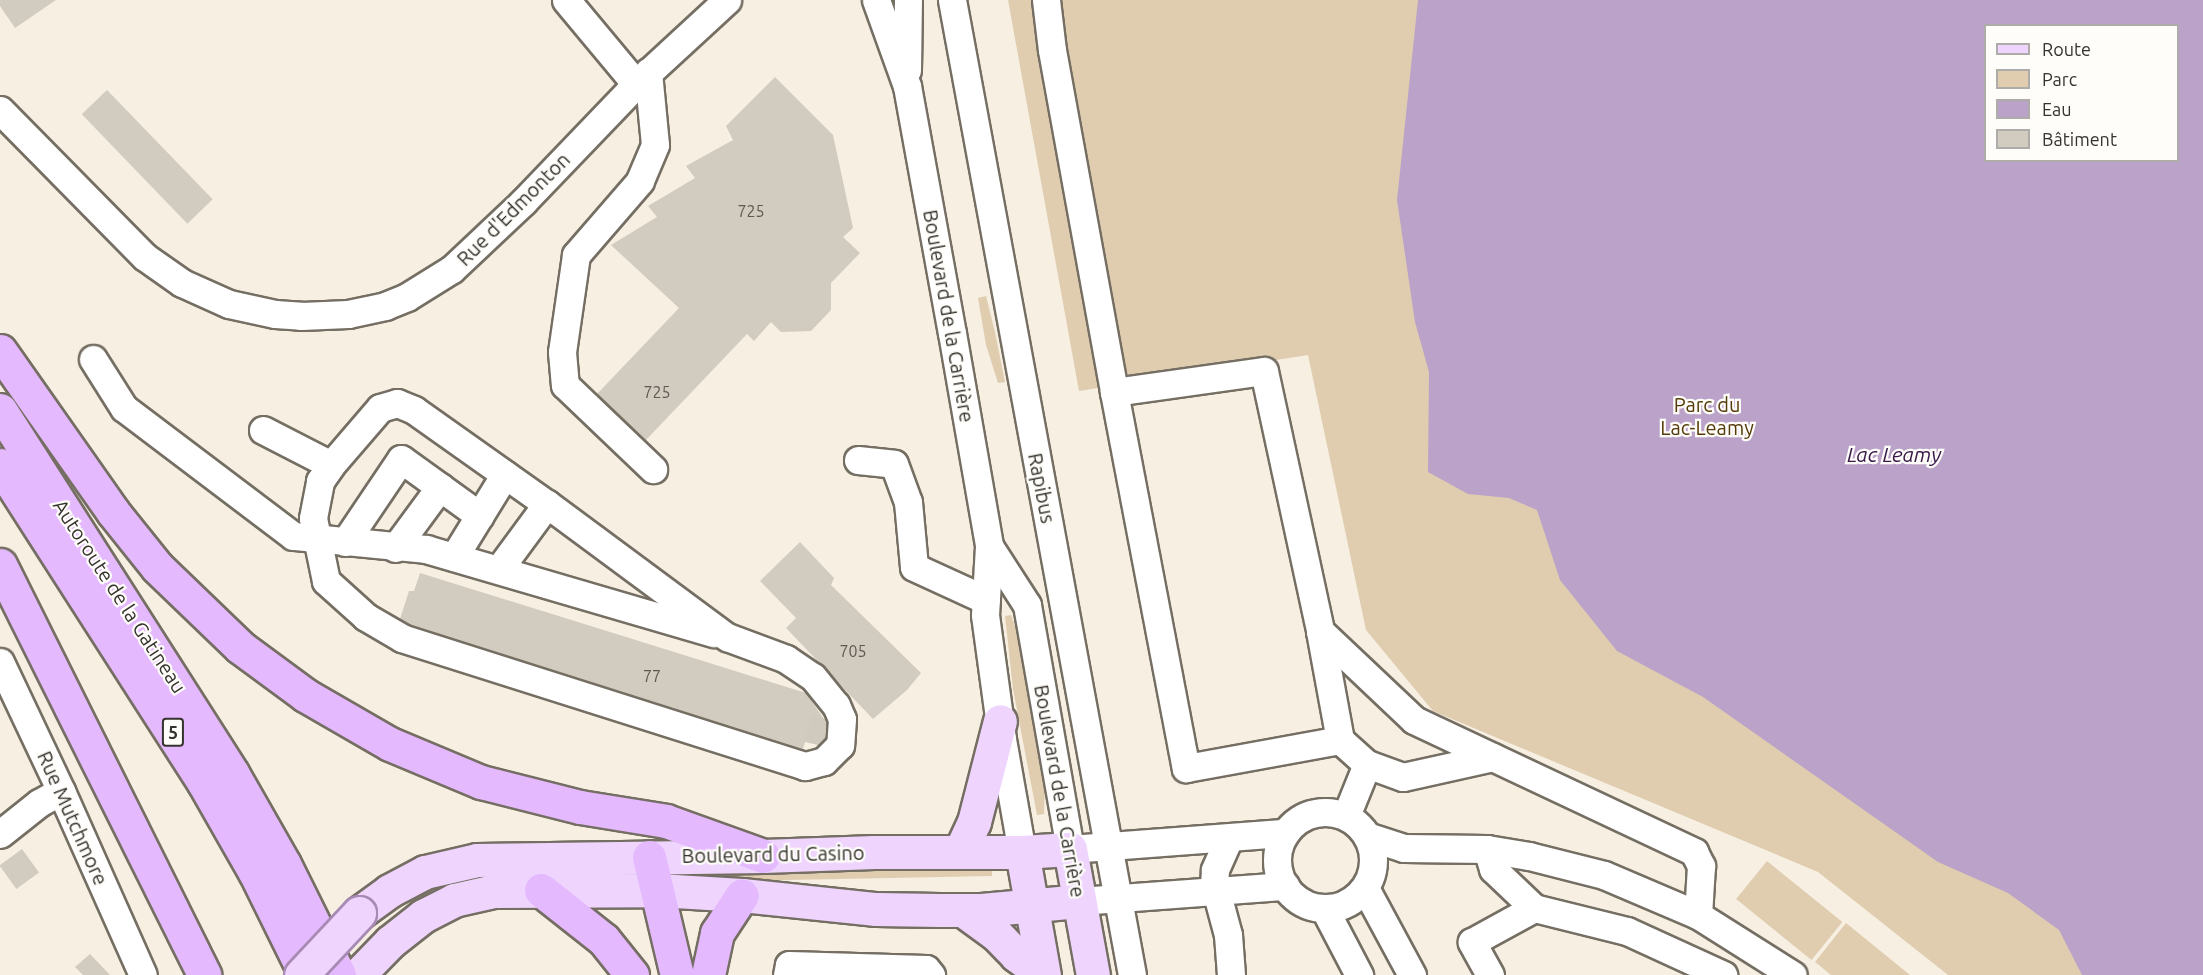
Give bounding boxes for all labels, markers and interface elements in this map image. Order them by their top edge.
legend [1984,24,2179,162]
text: Route [2042,39,2091,59]
text: Parc [2042,69,2077,89]
text: Eau [2042,99,2072,119]
text: Bâtiment [2042,129,2117,149]
street label: Rue d'Edmonton [451,147,575,271]
house number: 725 [737,201,765,221]
street label: Boulevard de la Carrière [918,208,980,424]
house number: 725 [643,382,671,402]
park label: Parc du Lac-Leamy [1660,393,1754,440]
water label: Lac Leamy [1847,441,1941,467]
street label: Rapibus [1023,451,1061,525]
street label: Autoroute de la Gatineau [48,495,192,697]
house number: 705 [839,641,867,661]
house number: 77 [643,666,661,686]
street label: Boulevard de la Carrière [1029,683,1091,899]
road number: 5 [161,717,185,747]
street label: Rue Mutchmore [33,747,113,889]
street label: Boulevard du Casino [681,840,865,868]

